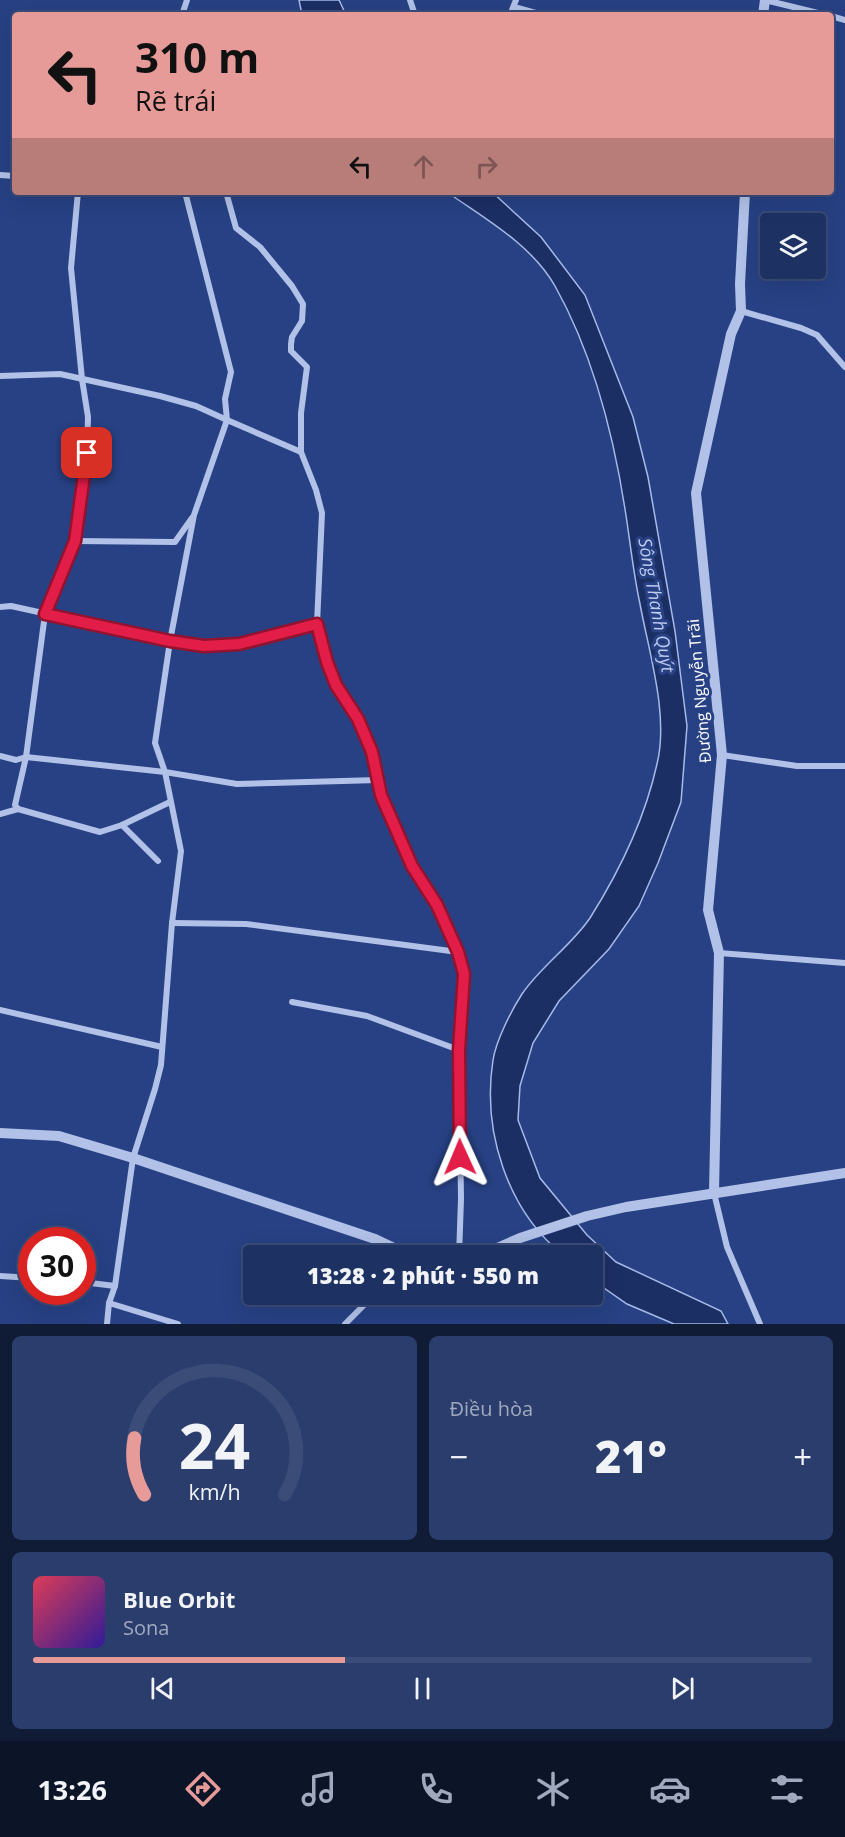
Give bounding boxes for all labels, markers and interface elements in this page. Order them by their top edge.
text: 310 m [135,28,259,85]
icon: left [36,36,114,114]
text: Rẽ trái [135,82,216,119]
icon: left [344,150,377,183]
icon: ahead [407,150,440,183]
icon: right [470,150,503,183]
map controls [760,213,826,279]
button: layers [760,213,826,279]
pin [61,427,112,478]
icon: arrive [70,436,103,469]
water label: Sông Thanh Quýt [633,536,681,675]
street label: Đường Nguyễn Trãi [682,618,716,764]
position arrow [428,1125,492,1189]
speed limit sign: 30 [18,1227,96,1305]
text: 13:28 · 2 phút · 550 m [307,1260,539,1290]
text: Điều hòa [450,1395,533,1422]
text: 24 [179,1402,250,1487]
text: 21° [595,1425,667,1486]
text: − [450,1434,468,1479]
text: + [793,1434,812,1479]
text: km/h [188,1477,240,1506]
text: Blue Orbit [123,1584,235,1614]
text: Sona [123,1614,169,1641]
icon: previous [146,1672,179,1705]
icon: pause [406,1672,439,1705]
icon: next [666,1672,699,1705]
icon: directions [182,1768,224,1810]
icon: music [298,1768,340,1810]
icon: phone [415,1768,457,1810]
icon: climate [532,1768,574,1810]
icon: car [649,1768,691,1810]
icon: filters [766,1768,808,1810]
text: 13:26 [37,1771,107,1808]

